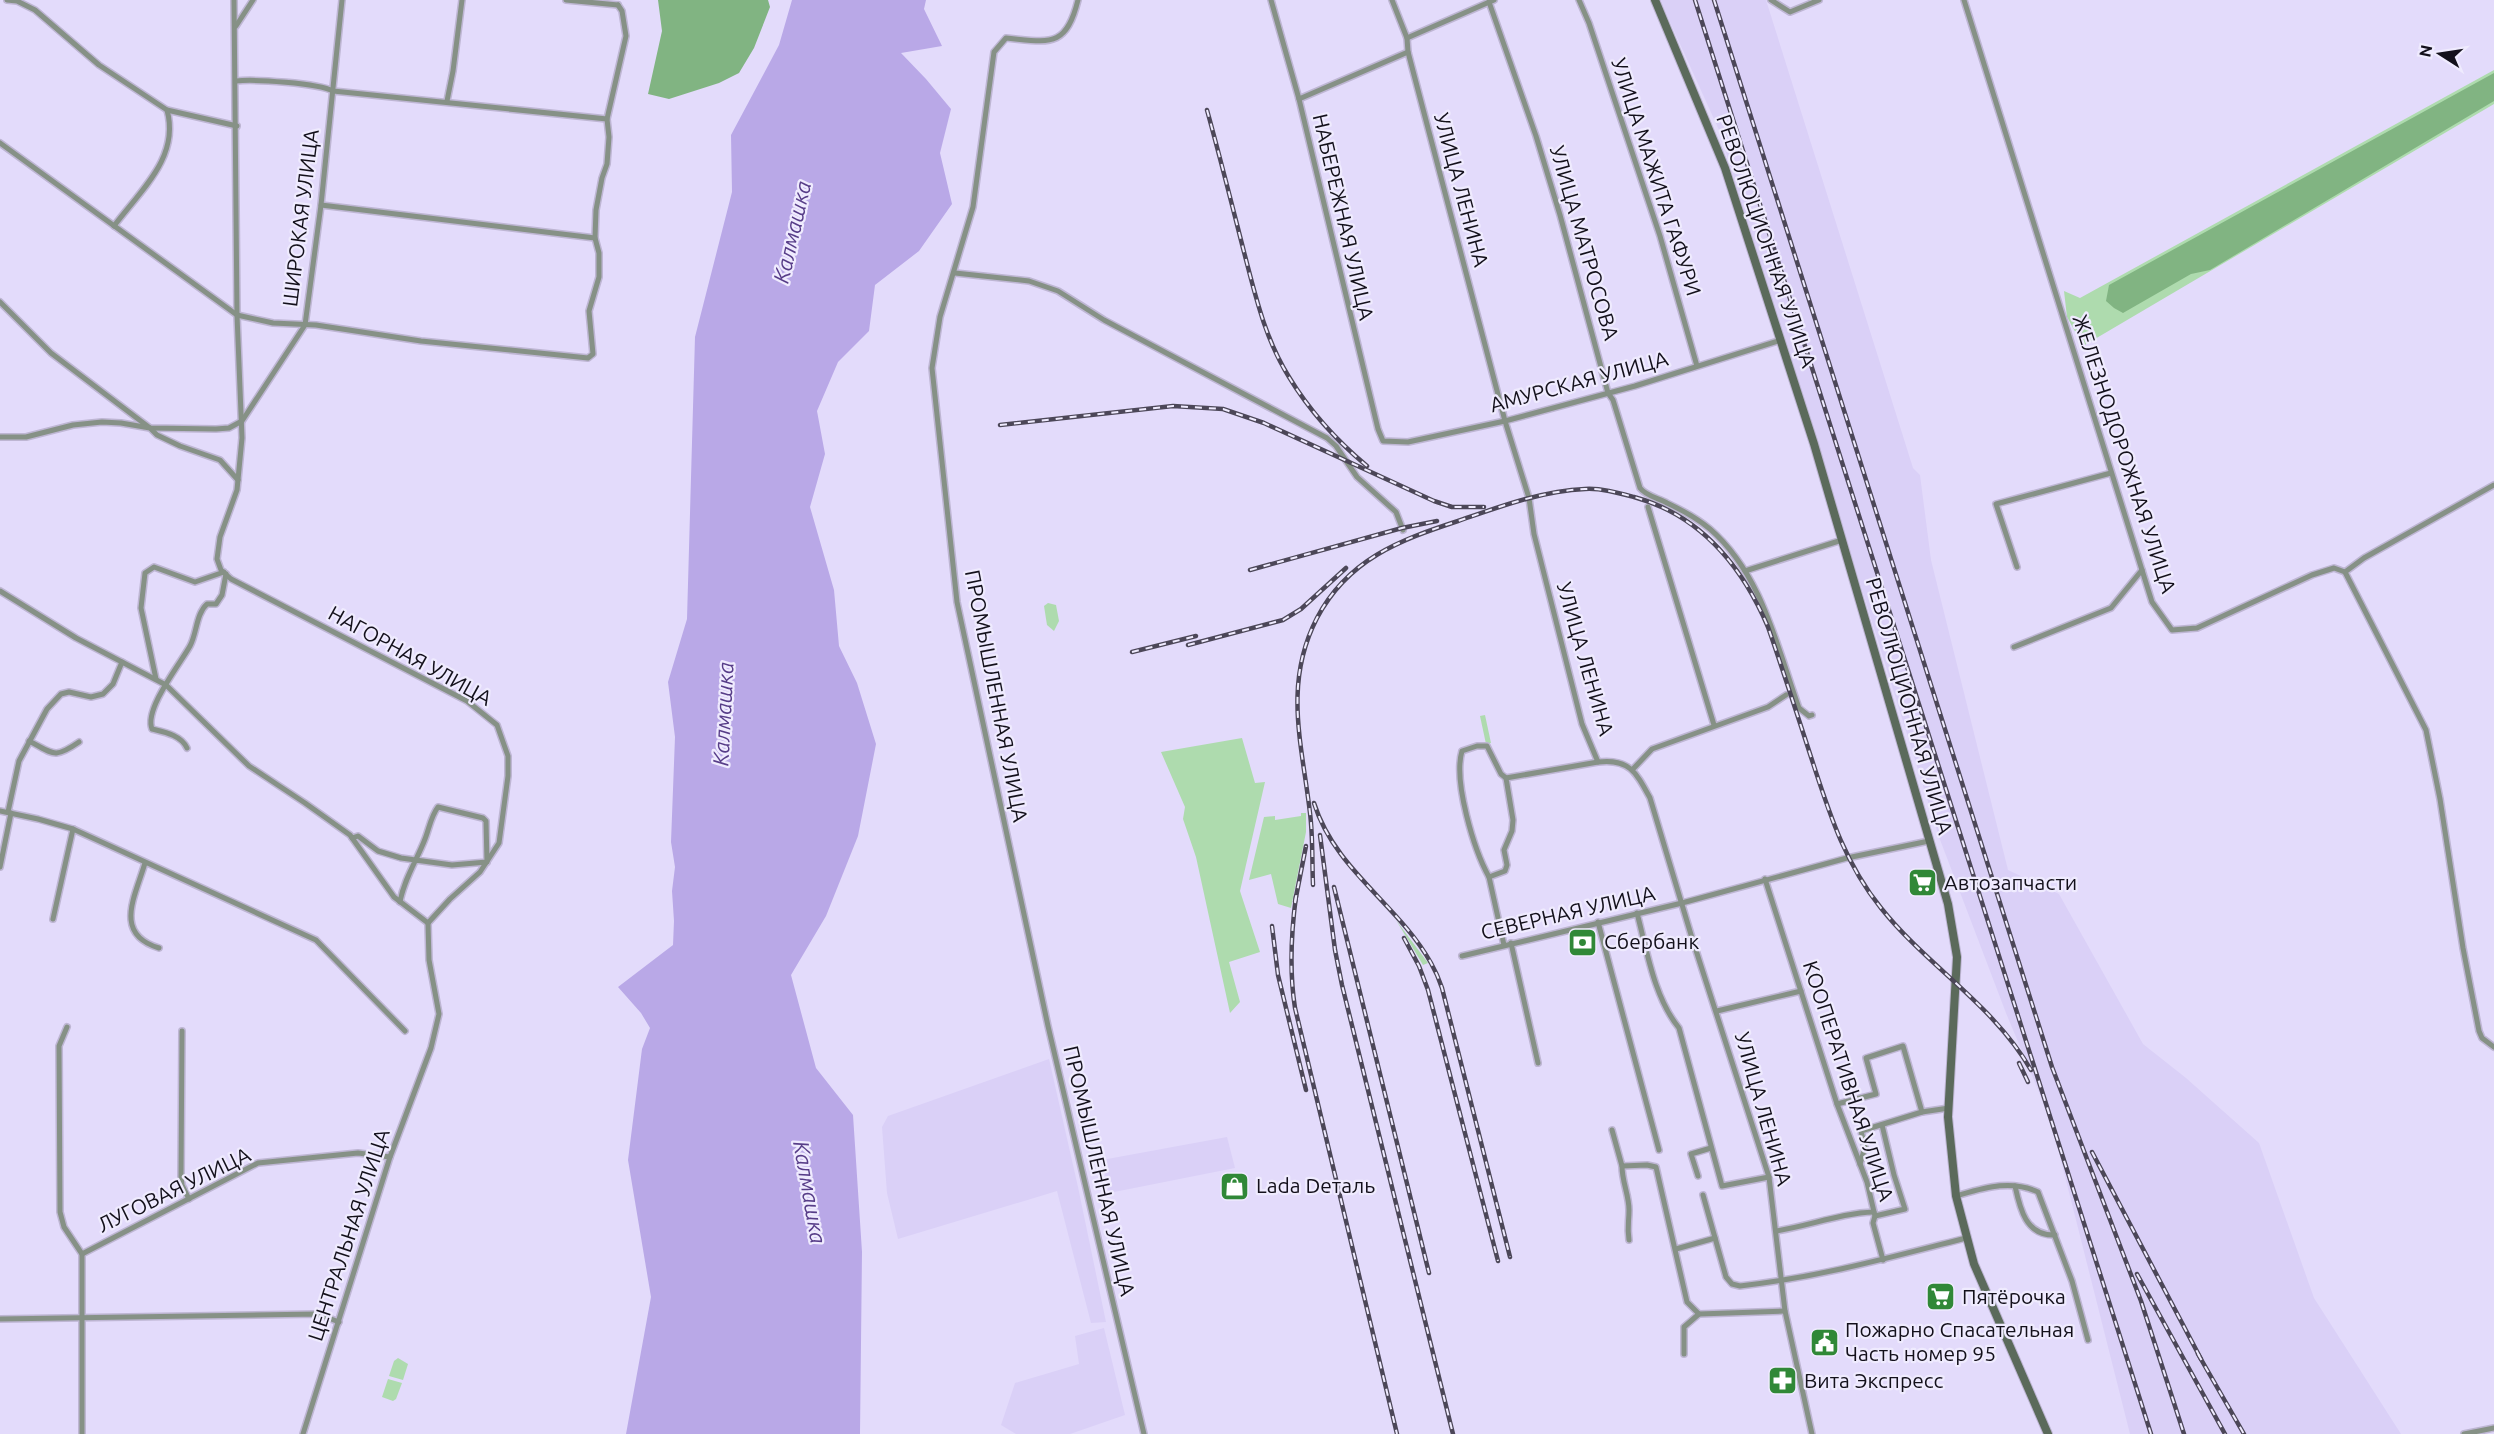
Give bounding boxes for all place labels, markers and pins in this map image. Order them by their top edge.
supermarket icon: Автозапчасти [1907,867,1939,899]
place label: Автозапчасти [1944,870,2077,894]
bank icon: Сбербанк [1567,926,1599,958]
place label: Сбербанк [1604,929,1699,953]
shop icon: Lada Dеталь [1219,1170,1251,1202]
place label: Lada Dеталь [1256,1173,1375,1197]
supermarket icon: Пятёрочка [1925,1281,1957,1313]
place label: Пятёрочка [1962,1284,2066,1308]
place label: Пожарно Спасательная Часть номер 95 [1845,1317,2074,1365]
public building icon: Пожарно Спасательная Часть номер 95 [1808,1326,1840,1358]
pharmacy icon: Вита Экспресс [1767,1365,1799,1397]
place label: Вита Экспресс [1804,1368,1944,1392]

